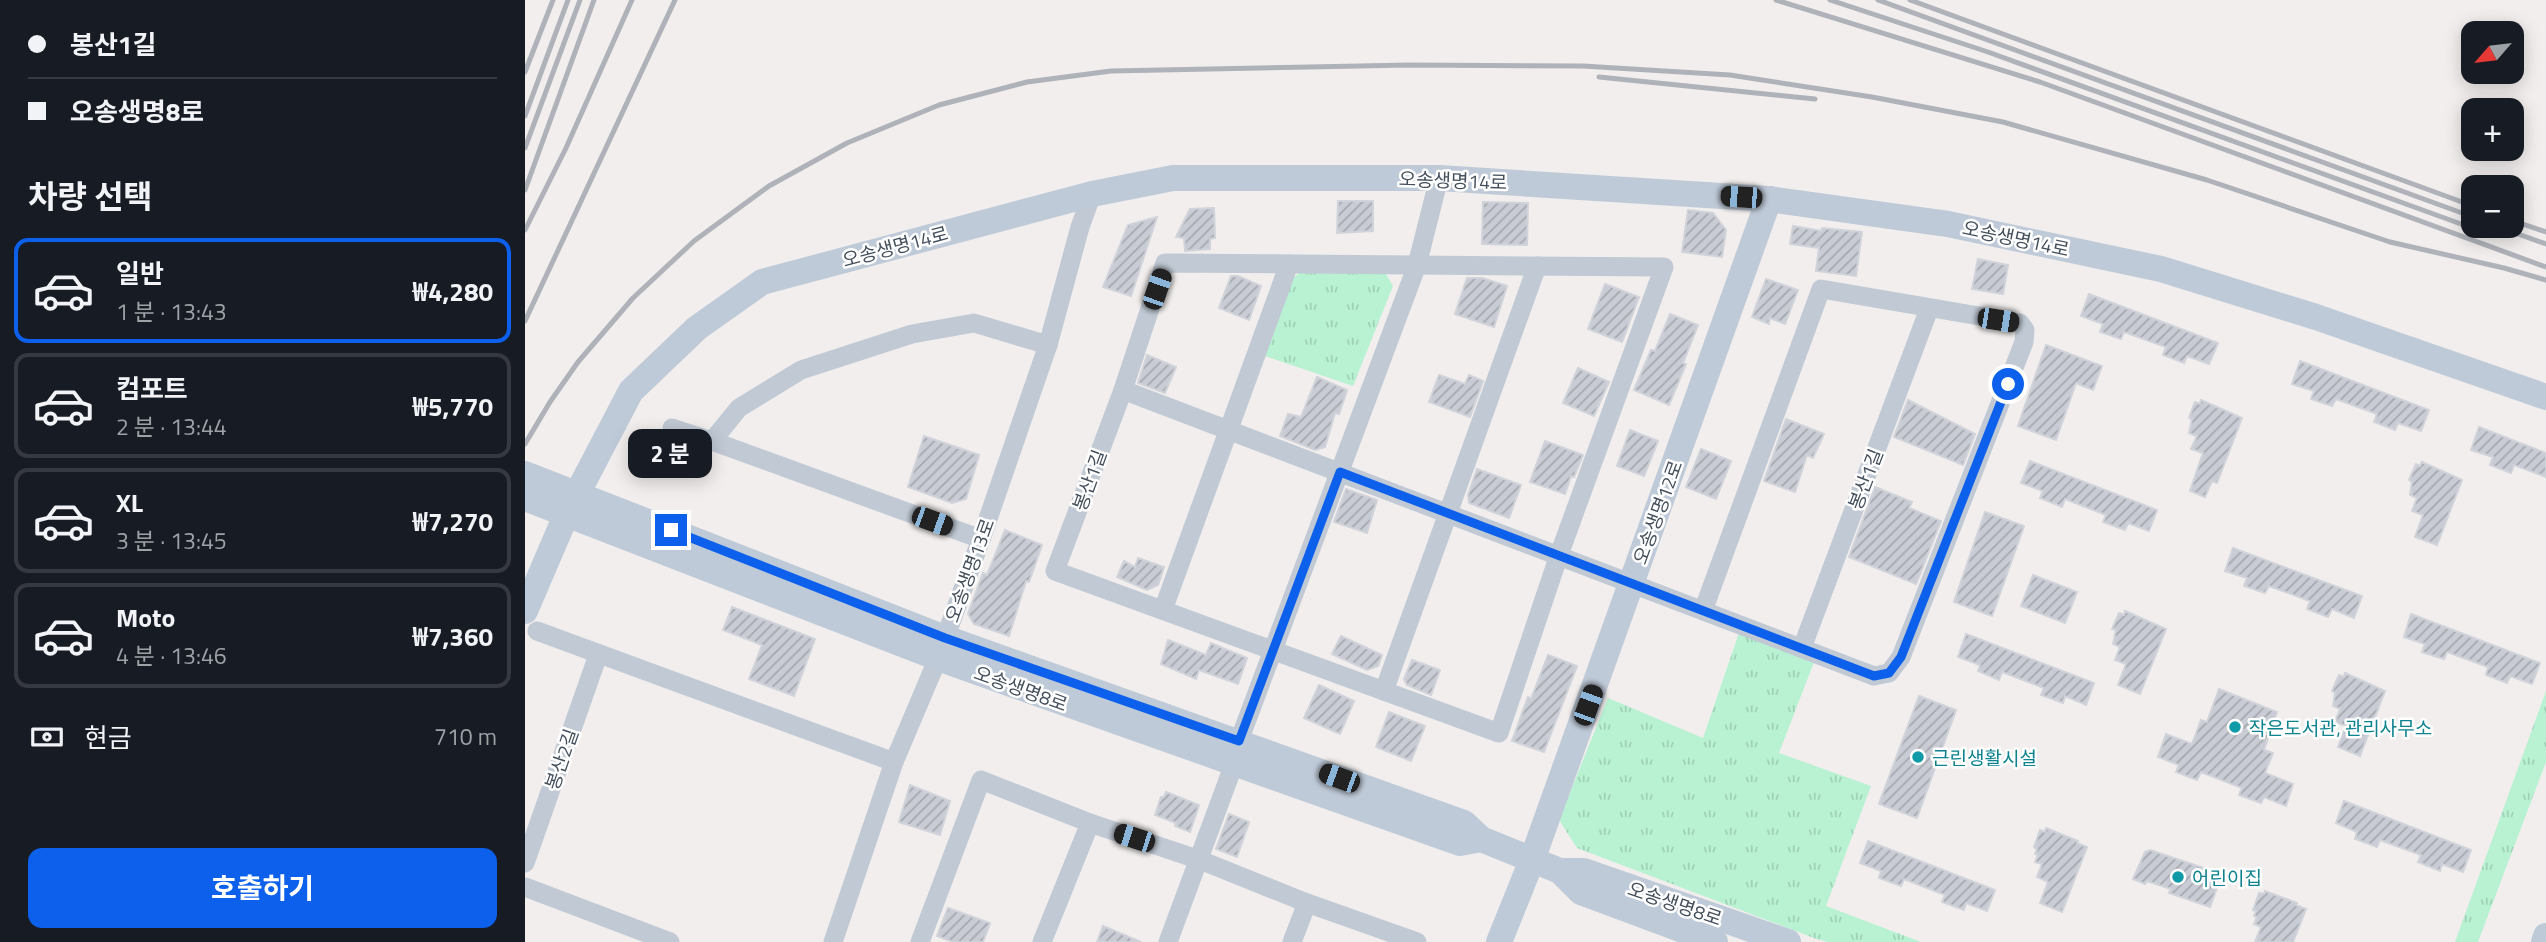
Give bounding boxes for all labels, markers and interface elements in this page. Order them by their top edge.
north arrow [2461,21,2523,84]
map controls [2461,21,2524,238]
text: 봉산1길 [70,25,156,64]
text: 오송생명8로 [70,92,204,131]
button: + [2461,98,2524,161]
street label: 오송생명14로 [1398,164,1508,196]
text: 차량 선택 [28,172,153,220]
button: − [2461,175,2524,238]
car [1720,185,1763,209]
street label: 오송생명14로 [1960,213,2072,263]
street label: 오송생명14로 [839,218,951,274]
text: 일반 [116,254,164,293]
icon: car [32,259,95,322]
car [1141,266,1174,312]
text: ₩4,280 [413,272,493,311]
text: 1 분 · 13:43 [116,294,227,329]
car [1976,306,2021,334]
route start [1992,368,2024,400]
text: 컴포트 [116,369,188,408]
icon: car [32,374,95,437]
text: ₩5,770 [413,387,493,426]
text: 2 분 · 13:44 [116,409,227,444]
callout: 2 분 [629,428,713,477]
text: 2 분 [650,436,690,471]
street label: 봉산1길 [1840,444,1890,514]
street label: 봉산1길 [1065,445,1113,515]
street label: 오송생명12로 [1625,456,1689,568]
text: XL [116,483,143,522]
icon: car [32,489,95,552]
text: ₩7,270 [413,502,493,541]
car [909,504,956,538]
route end [655,514,687,546]
street label: 오송생명13로 [937,514,1001,626]
text: 3 분 · 13:45 [116,523,227,558]
text: Moto [116,598,175,637]
icon: car [32,604,95,667]
text: ₩7,360 [413,617,493,656]
text: 4 분 · 13:46 [116,638,227,673]
street label: 오송생명8로 [970,658,1072,718]
car [1571,682,1606,728]
place label: 작은도서관, 관리사무소 [2249,713,2432,742]
icon: cash [28,718,66,756]
text: 현금 [84,718,132,757]
text: 710 m [434,719,497,754]
marker: 작은도서관, 관리사무소 [2227,719,2243,735]
street label: 봉산2길 [537,724,585,794]
place label: 근린생활시설 [1932,743,2037,772]
marker: 근린생활시설 [1910,749,1926,765]
car [1316,761,1363,795]
car [1111,822,1158,854]
button: 호출하기 [28,848,497,928]
place label: 어린이집 [2192,863,2262,892]
marker: 어린이집 [2170,869,2186,885]
street label: 오송생명8로 [1624,873,1726,933]

